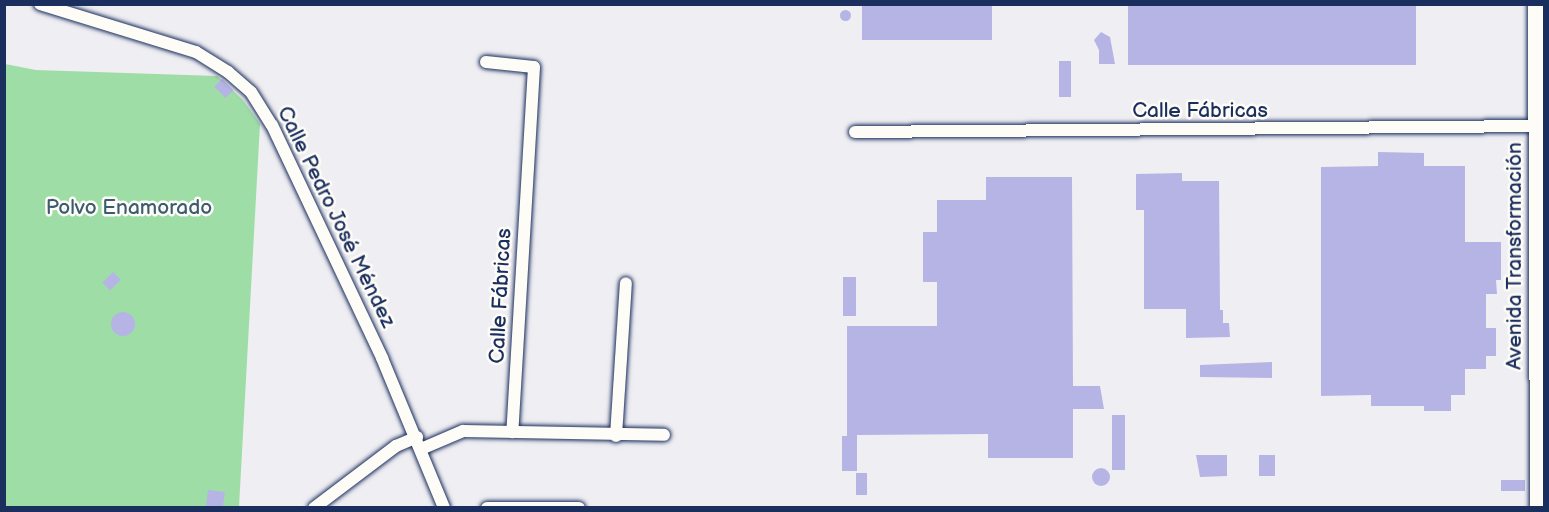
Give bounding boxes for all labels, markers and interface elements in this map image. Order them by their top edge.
street label: Calle Fábricas [1132,98,1268,124]
street label: Calle Pedro José Méndez [271,102,401,332]
street label: Avenida Transformación [1502,142,1528,370]
park label: Polvo Enamorado [46,195,212,221]
street label: Calle Fábricas [485,228,517,364]

